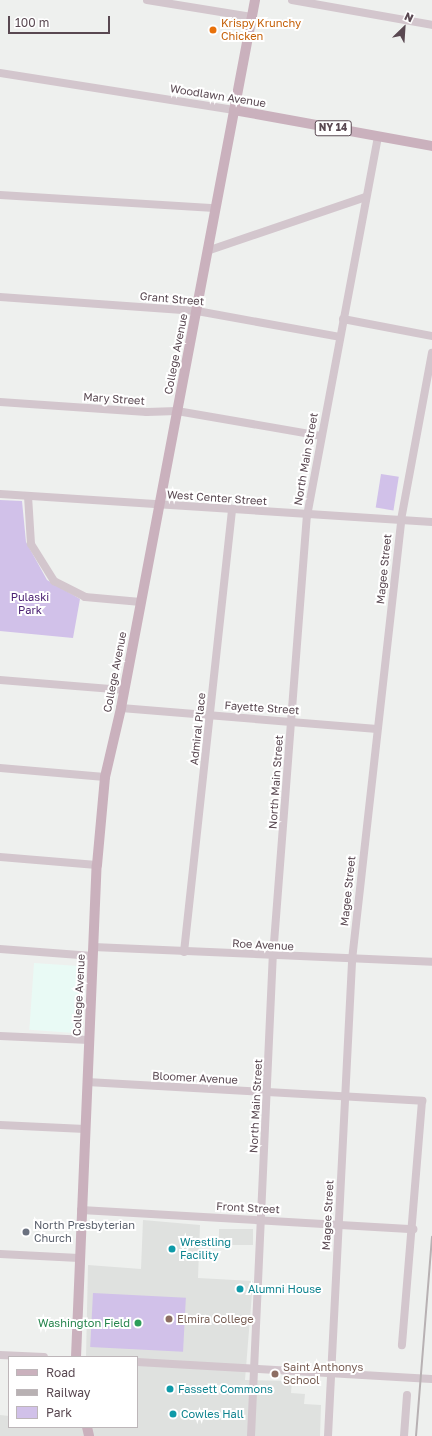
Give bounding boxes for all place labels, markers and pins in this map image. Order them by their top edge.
place label: Krispy Krunchy Chicken [221,17,301,43]
marker: Krispy Krunchy Chicken [208,25,218,35]
place label: North Presbyterian Church [34,1219,135,1245]
marker: North Presbyterian Church [21,1227,31,1237]
place label: Wrestling Facility [180,1236,231,1262]
marker: Wrestling Facility [167,1244,177,1254]
place label: Alumni House [248,1282,321,1296]
marker: Alumni House [235,1284,245,1294]
place label: Elmira College [177,1312,254,1326]
marker: Elmira College [164,1314,174,1324]
place label: Washington Field [38,1316,130,1330]
marker: Washington Field [133,1318,143,1328]
place label: Saint Anthonys School [283,1361,363,1387]
marker: Saint Anthonys School [270,1369,280,1379]
place label: Fassett Commons [178,1382,273,1396]
marker: Fassett Commons [165,1384,175,1394]
place label: Cowles Hall [181,1407,244,1421]
marker: Cowles Hall [168,1409,178,1419]

